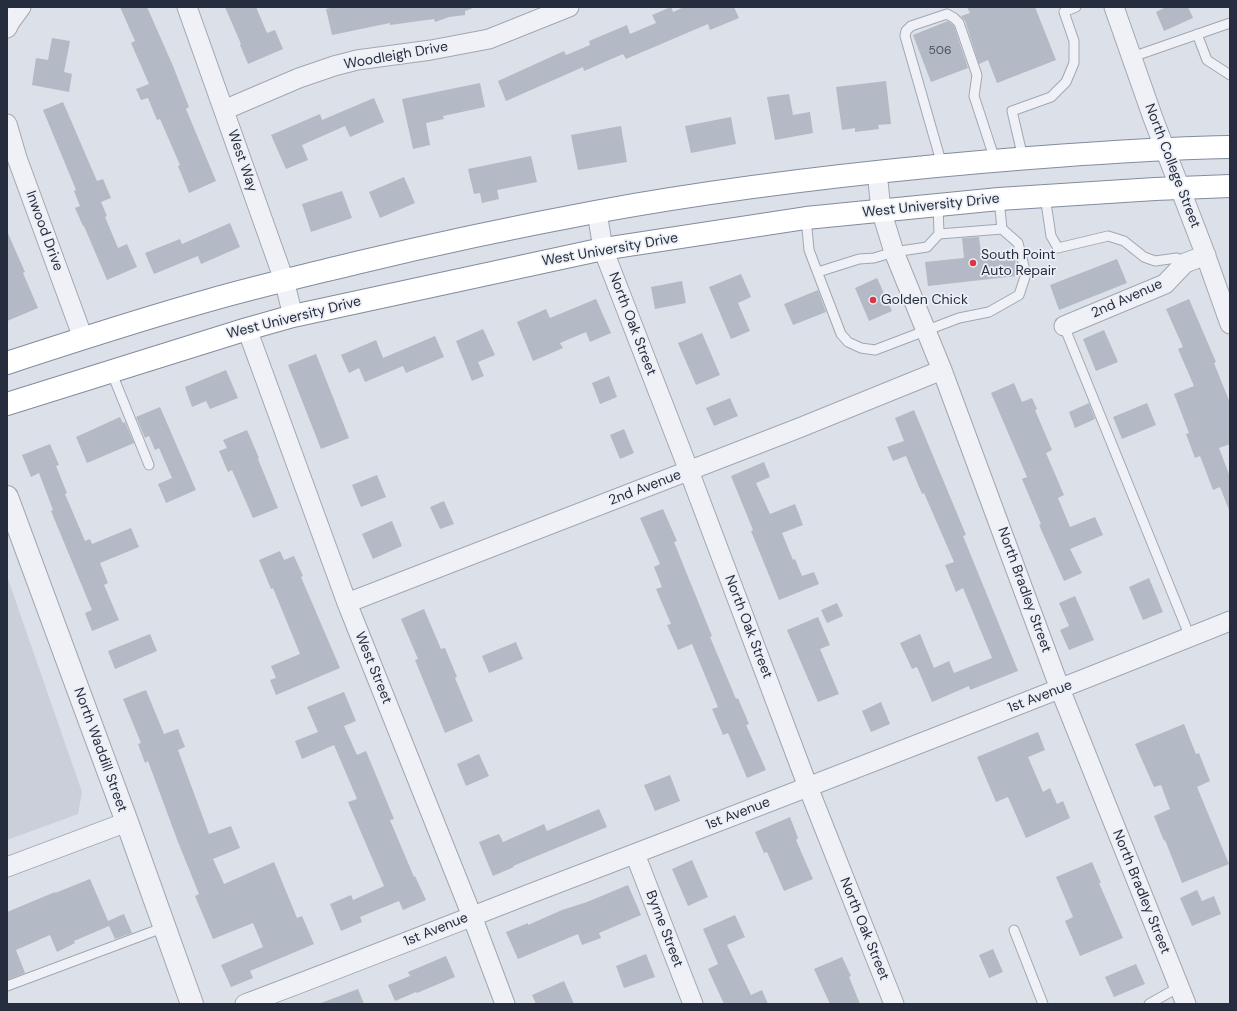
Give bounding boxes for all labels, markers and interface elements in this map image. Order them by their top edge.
street label: Woodleigh Drive [343,39,449,73]
house number: 506 [928,44,952,58]
street label: North College Street [1141,101,1203,231]
street label: West Way [224,128,260,194]
street label: Inwood Drive [22,189,66,273]
street label: West University Drive [862,190,1000,222]
street label: West University Drive [541,230,679,270]
place label: South Point Auto Repair [981,247,1056,280]
marker: South Point Auto Repair [968,258,978,268]
street label: North Oak Street [605,270,659,378]
street label: 2nd Avenue [1089,276,1165,322]
place label: Golden Chick [881,292,968,308]
street label: West University Drive [225,293,363,343]
marker: Golden Chick [868,295,878,305]
street label: 2nd Avenue [606,467,684,509]
street label: North Bradley Street [993,525,1055,655]
street label: North Oak Street [721,573,775,681]
street label: West Street [351,629,395,707]
street label: 1st Avenue [1005,677,1075,717]
street label: North Waddill Street [70,685,130,815]
street label: 1st Avenue [703,794,773,834]
street label: North Bradley Street [1108,827,1174,957]
street label: North Oak Street [836,875,892,983]
street label: Byrne Street [642,888,686,970]
street label: 1st Avenue [401,909,471,951]

